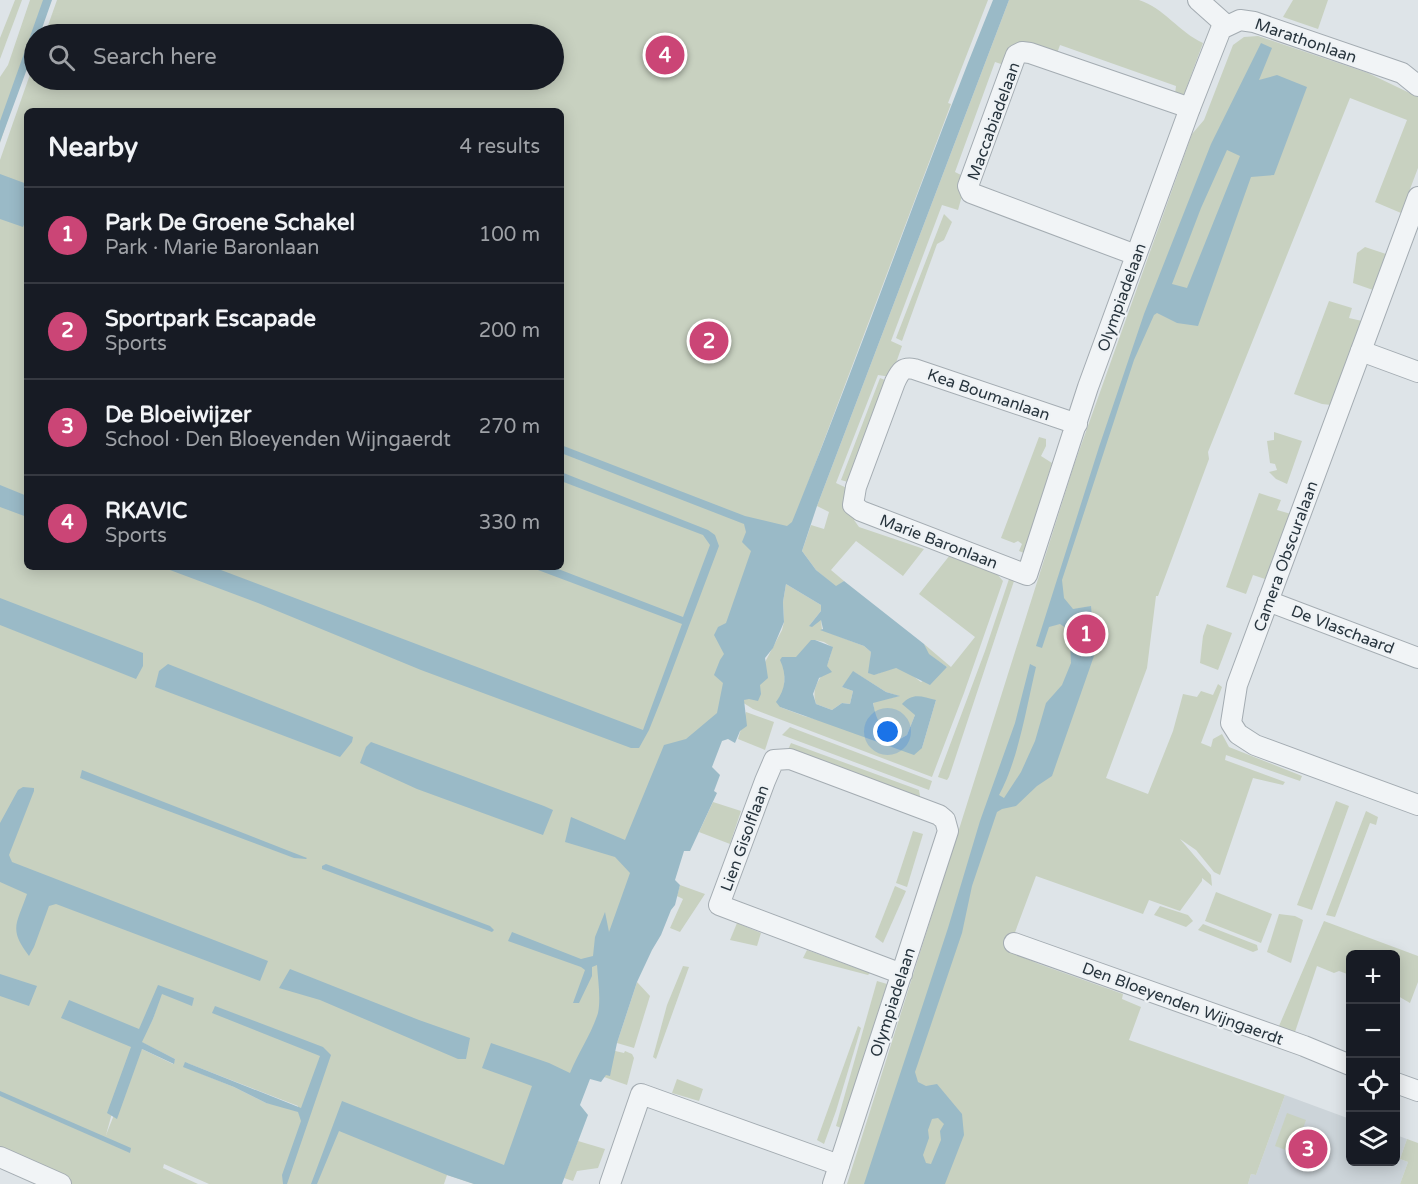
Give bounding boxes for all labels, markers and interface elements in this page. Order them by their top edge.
street label: Marathonlaan [1252,14,1359,68]
search box [24,24,564,90]
pin: 4 [646,32,684,78]
icon: search [45,41,78,74]
text: Search here [93,44,217,70]
street label: Maccabiadelaan [963,59,1025,183]
text: Nearby [48,132,138,163]
text: 4 results [460,135,540,159]
text: Park De Groene Schakel [105,210,355,236]
text: 1 [61,223,74,247]
text: 100 m [479,223,540,247]
text: Park · Marie Baronlaan [105,236,319,260]
street label: Olympiadelaan [1093,240,1151,354]
text: Sportpark Escapade [105,306,316,332]
pin: 2 [690,318,728,364]
text: 2 [61,319,74,343]
text: 200 m [479,319,540,343]
text: Sports [105,332,167,356]
street label: Kea Boumanlaan [925,365,1053,425]
text: De Bloeiwijzer [105,402,251,428]
text: 3 [61,415,74,439]
text: 270 m [479,415,540,439]
text: School · Den Bloeyenden Wijngaerdt [105,428,451,452]
street label: Camera Obscuralaan [1249,478,1323,634]
text: RKAVIC [105,498,187,524]
street label: Marie Baronlaan [877,510,1001,574]
text: 4 [61,511,74,535]
text: 330 m [479,511,540,535]
text: Sports [105,524,167,548]
street label: De Vlaschaard [1288,601,1397,659]
pin: 1 [1066,612,1106,656]
your location [873,717,902,746]
street label: Lien Gisolflaan [716,783,773,894]
street label: Olympiadelaan [866,945,920,1060]
map controls [1346,950,1400,1166]
button: + [1346,950,1400,1004]
street label: Den Bloeyenden Wijngaerdt [1079,958,1286,1050]
button: − [1346,1004,1400,1058]
button: locate [1346,1058,1400,1112]
button: layers [1346,1112,1400,1166]
pin: 3 [1288,1126,1328,1172]

